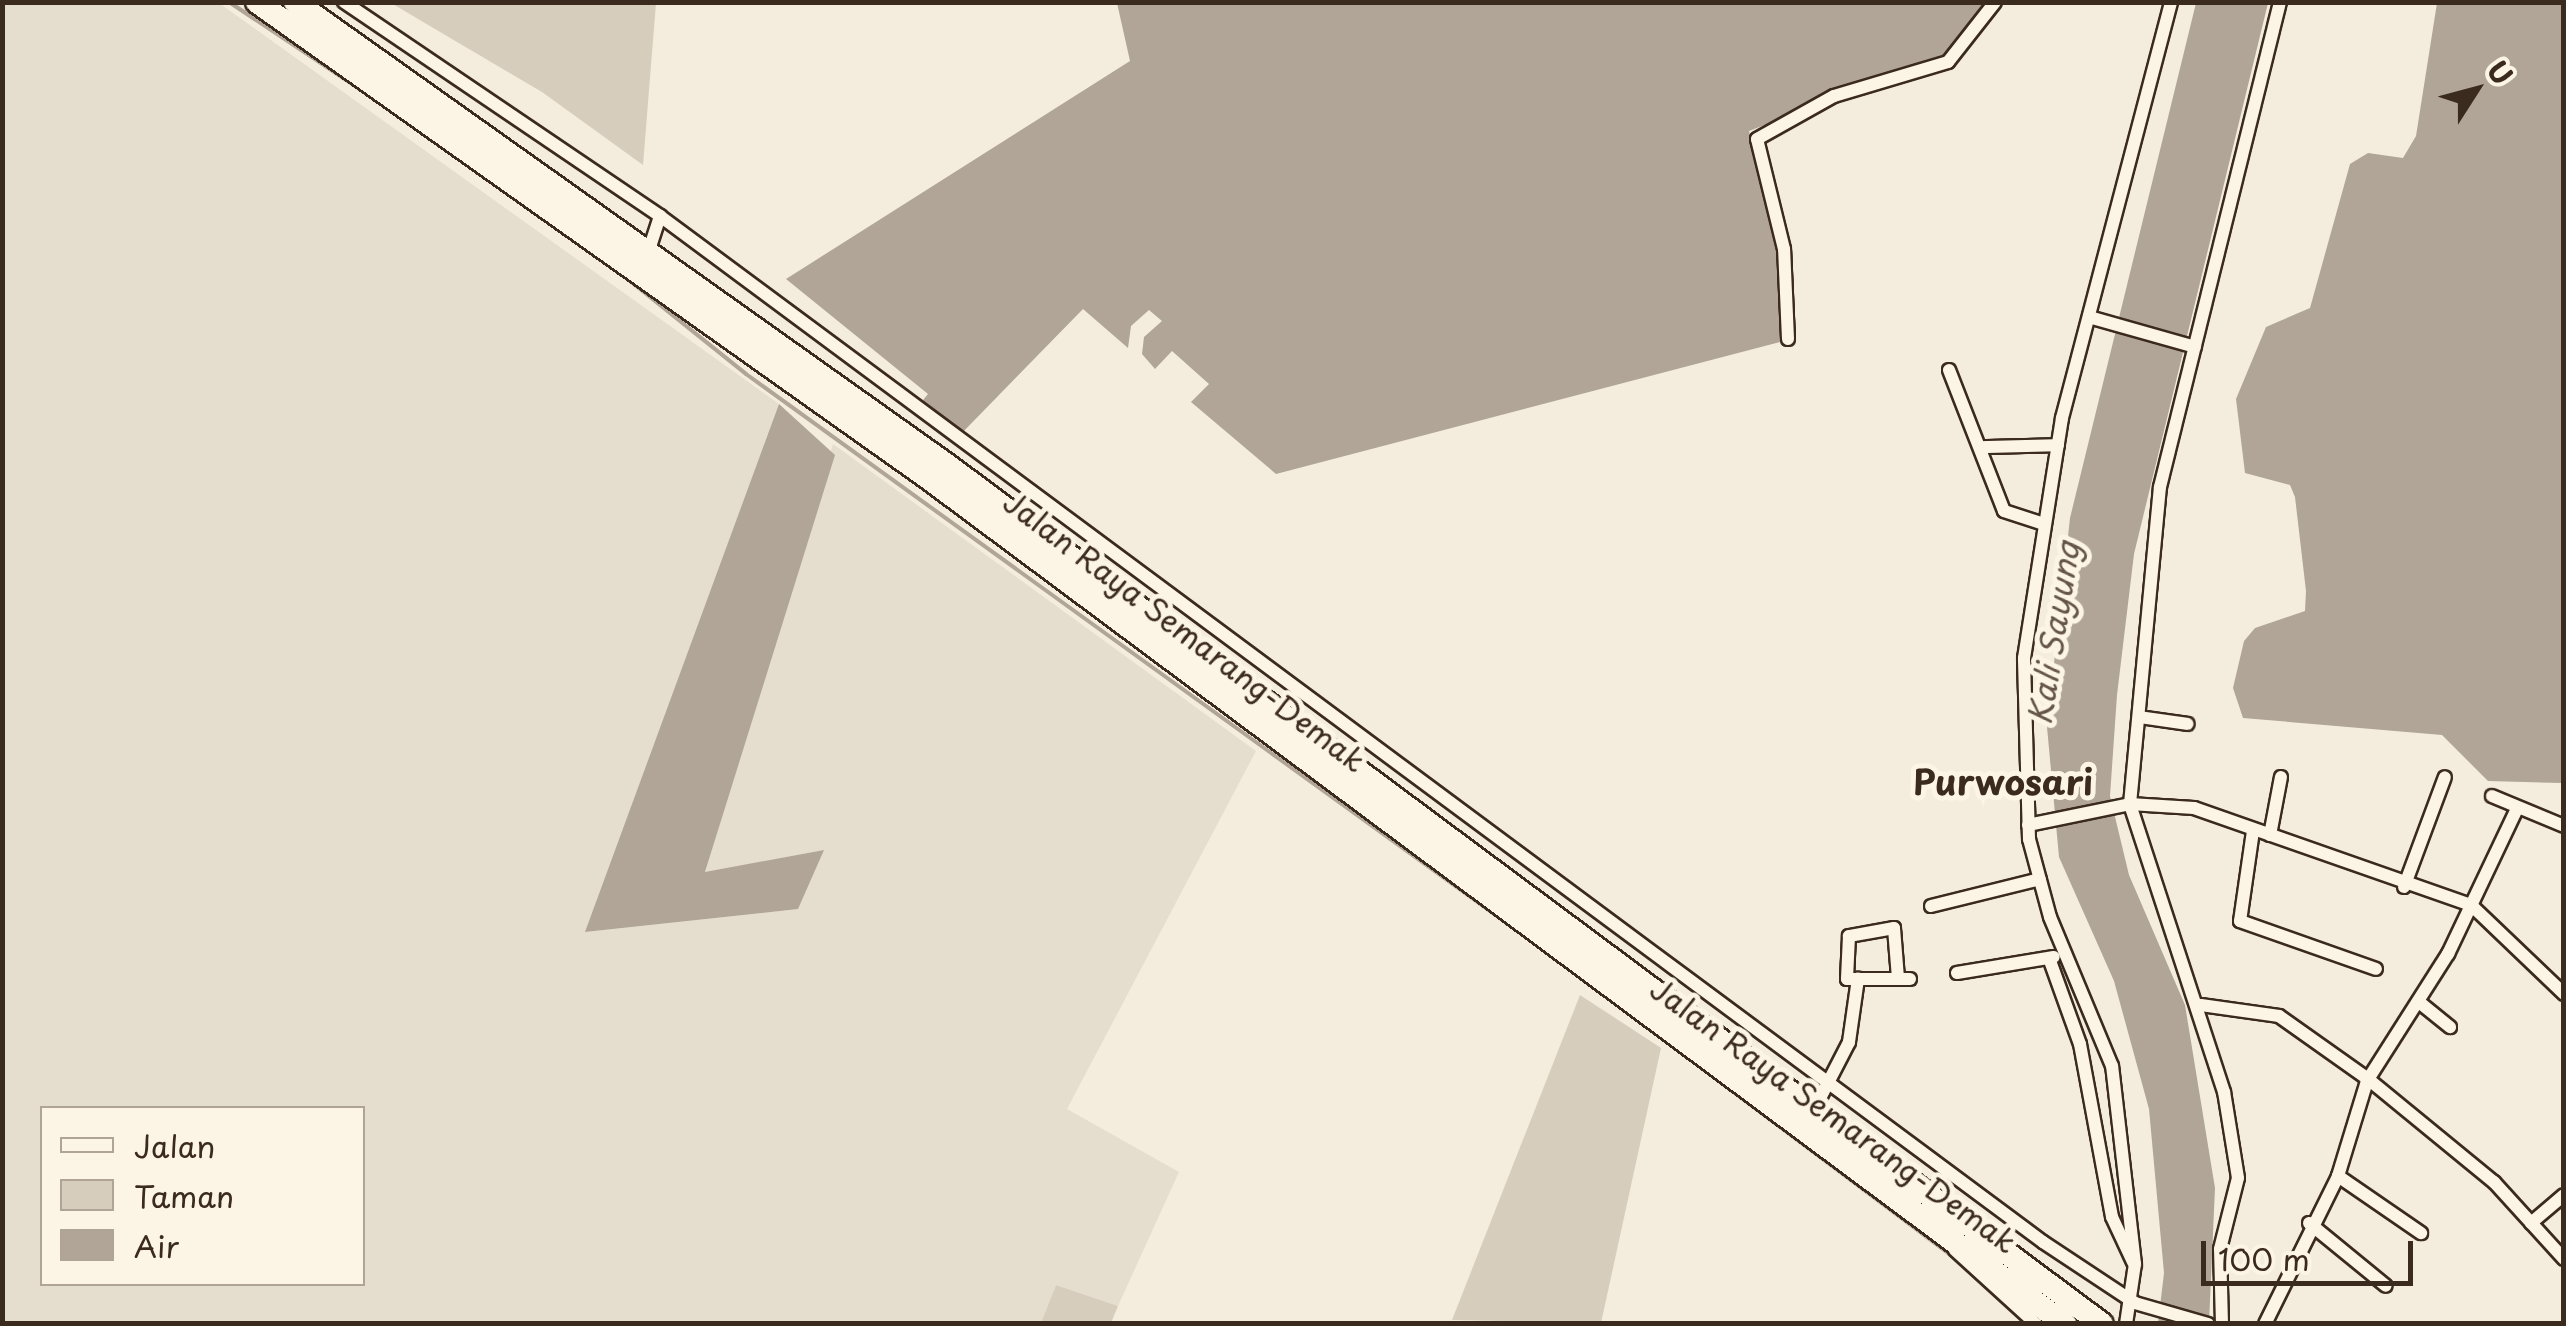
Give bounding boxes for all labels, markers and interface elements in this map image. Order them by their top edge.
north arrow [2426,40,2526,140]
text: U [2477,51,2524,93]
street label: Jalan Raya Semarang-Demak [997,483,1373,779]
water label: Kali Sayung [2019,538,2087,728]
district label: Purwosari [1913,760,2093,802]
street label: Jalan Raya Semarang-Demak [1644,970,2024,1260]
legend [40,1106,365,1286]
text: Jalan [134,1123,215,1168]
text: Taman [134,1173,234,1218]
scale bar [2206,1221,2418,1283]
text: Air [134,1223,179,1268]
text: 100 m [2218,1236,2310,1281]

